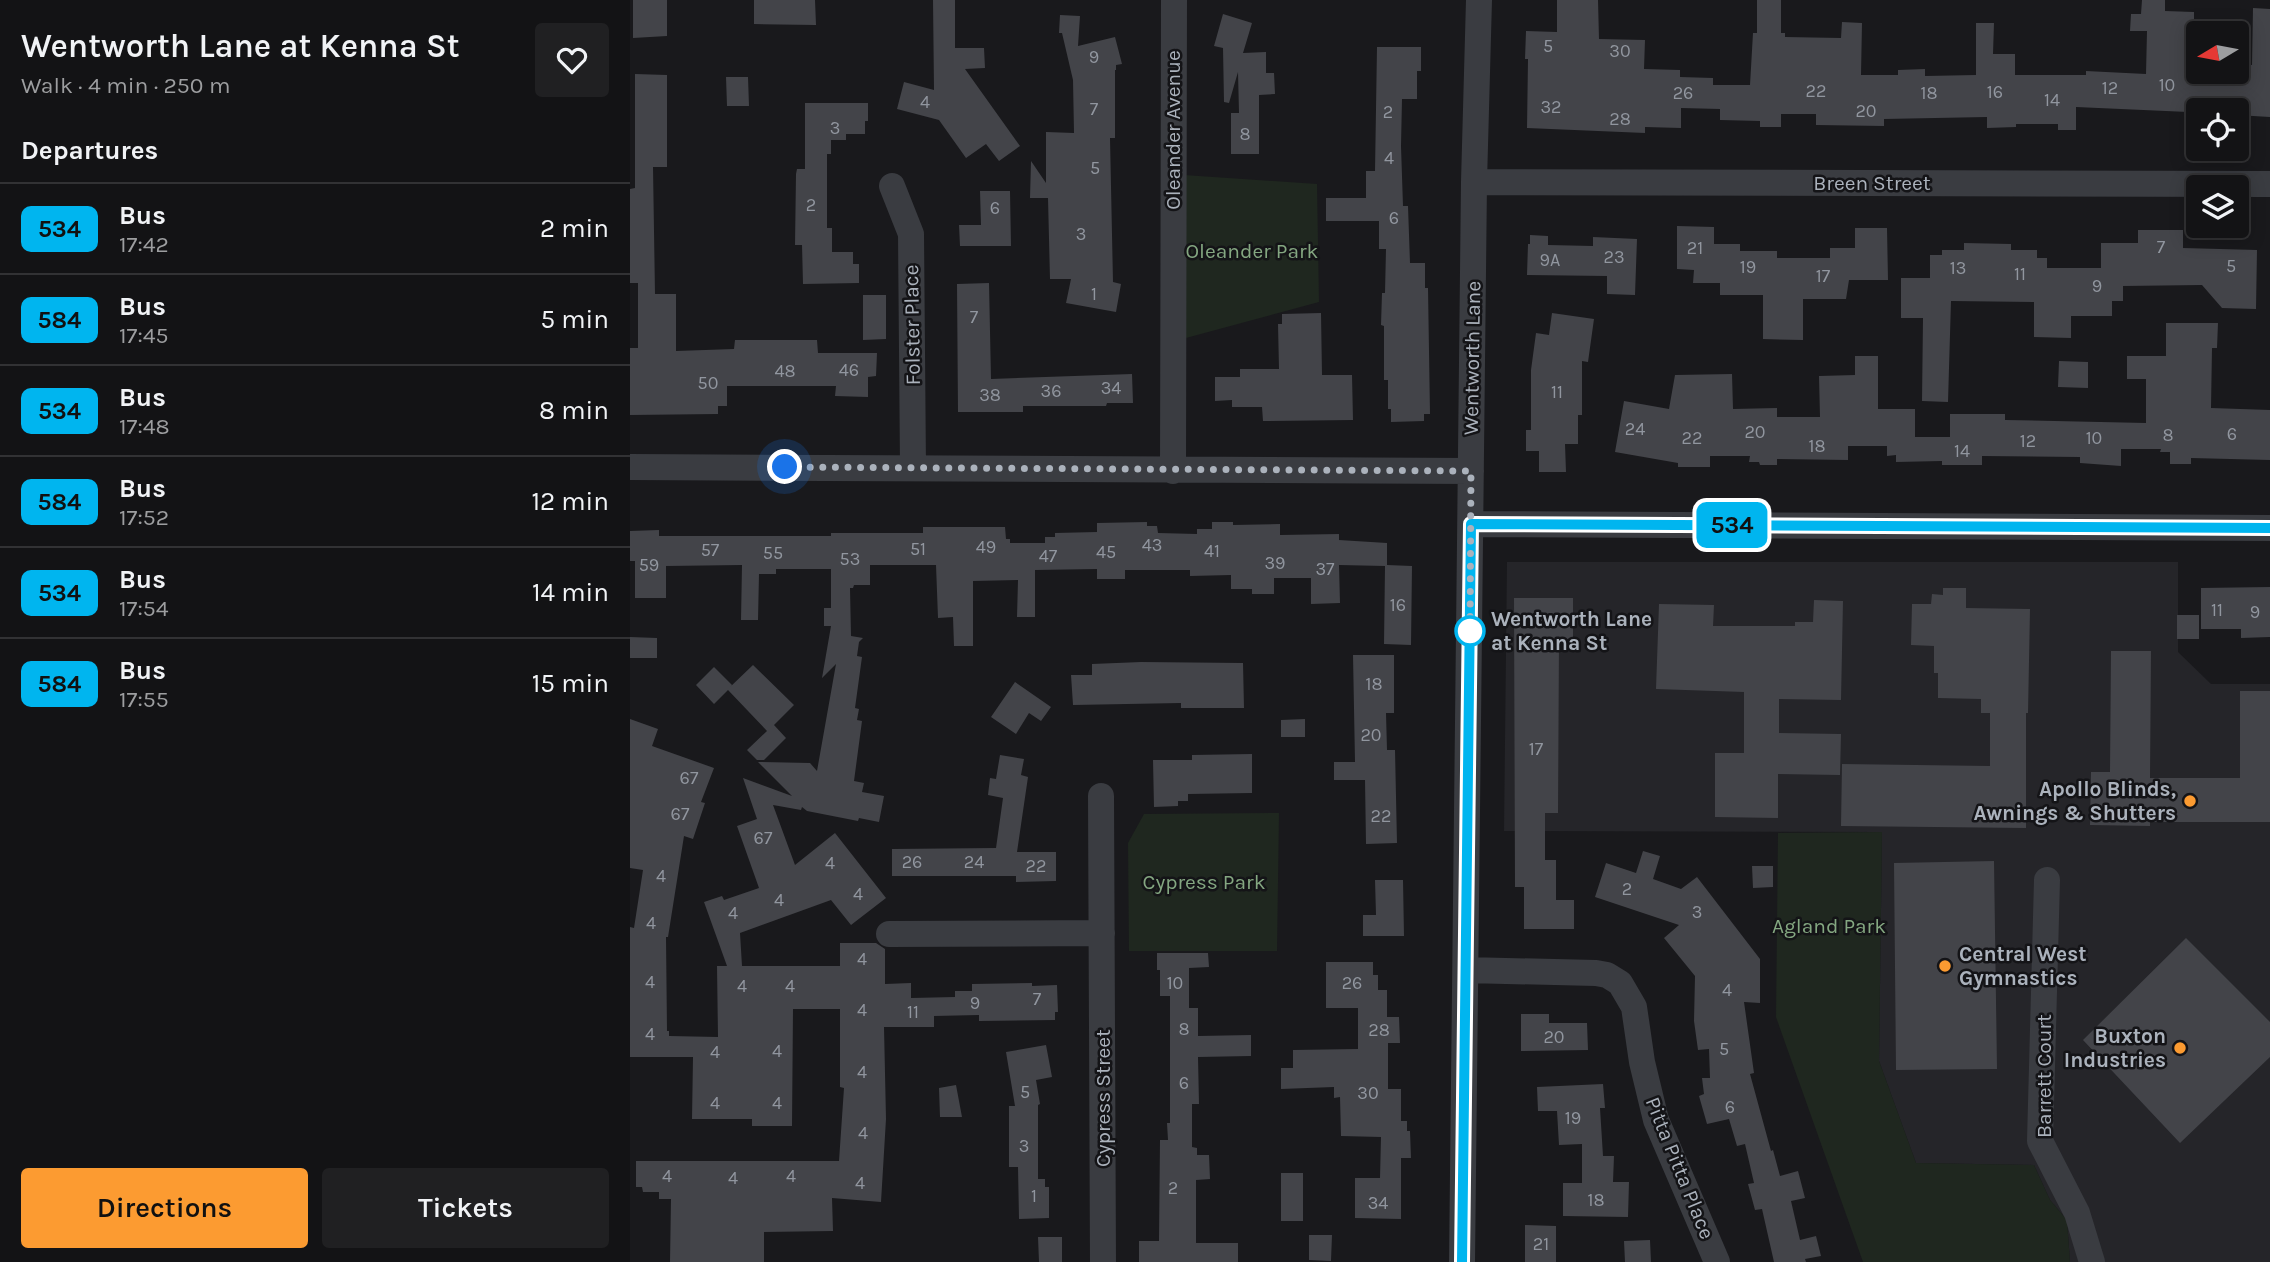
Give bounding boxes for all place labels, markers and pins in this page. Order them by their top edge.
place label: Wentworth Lane at Kenna St [1491,607,1652,655]
marker: Wentworth Lane at Kenna St [1455,616,1485,646]
place label: Apollo Blinds, Awnings & Shutters [1974,777,2176,825]
marker: Apollo Blinds, Awnings & Shutters [2182,793,2198,809]
place label: Central West Gymnastics [1959,942,2087,990]
marker: Central West Gymnastics [1937,958,1953,974]
place label: Buxton Industries [2064,1024,2166,1072]
marker: Buxton Industries [2172,1040,2188,1056]

